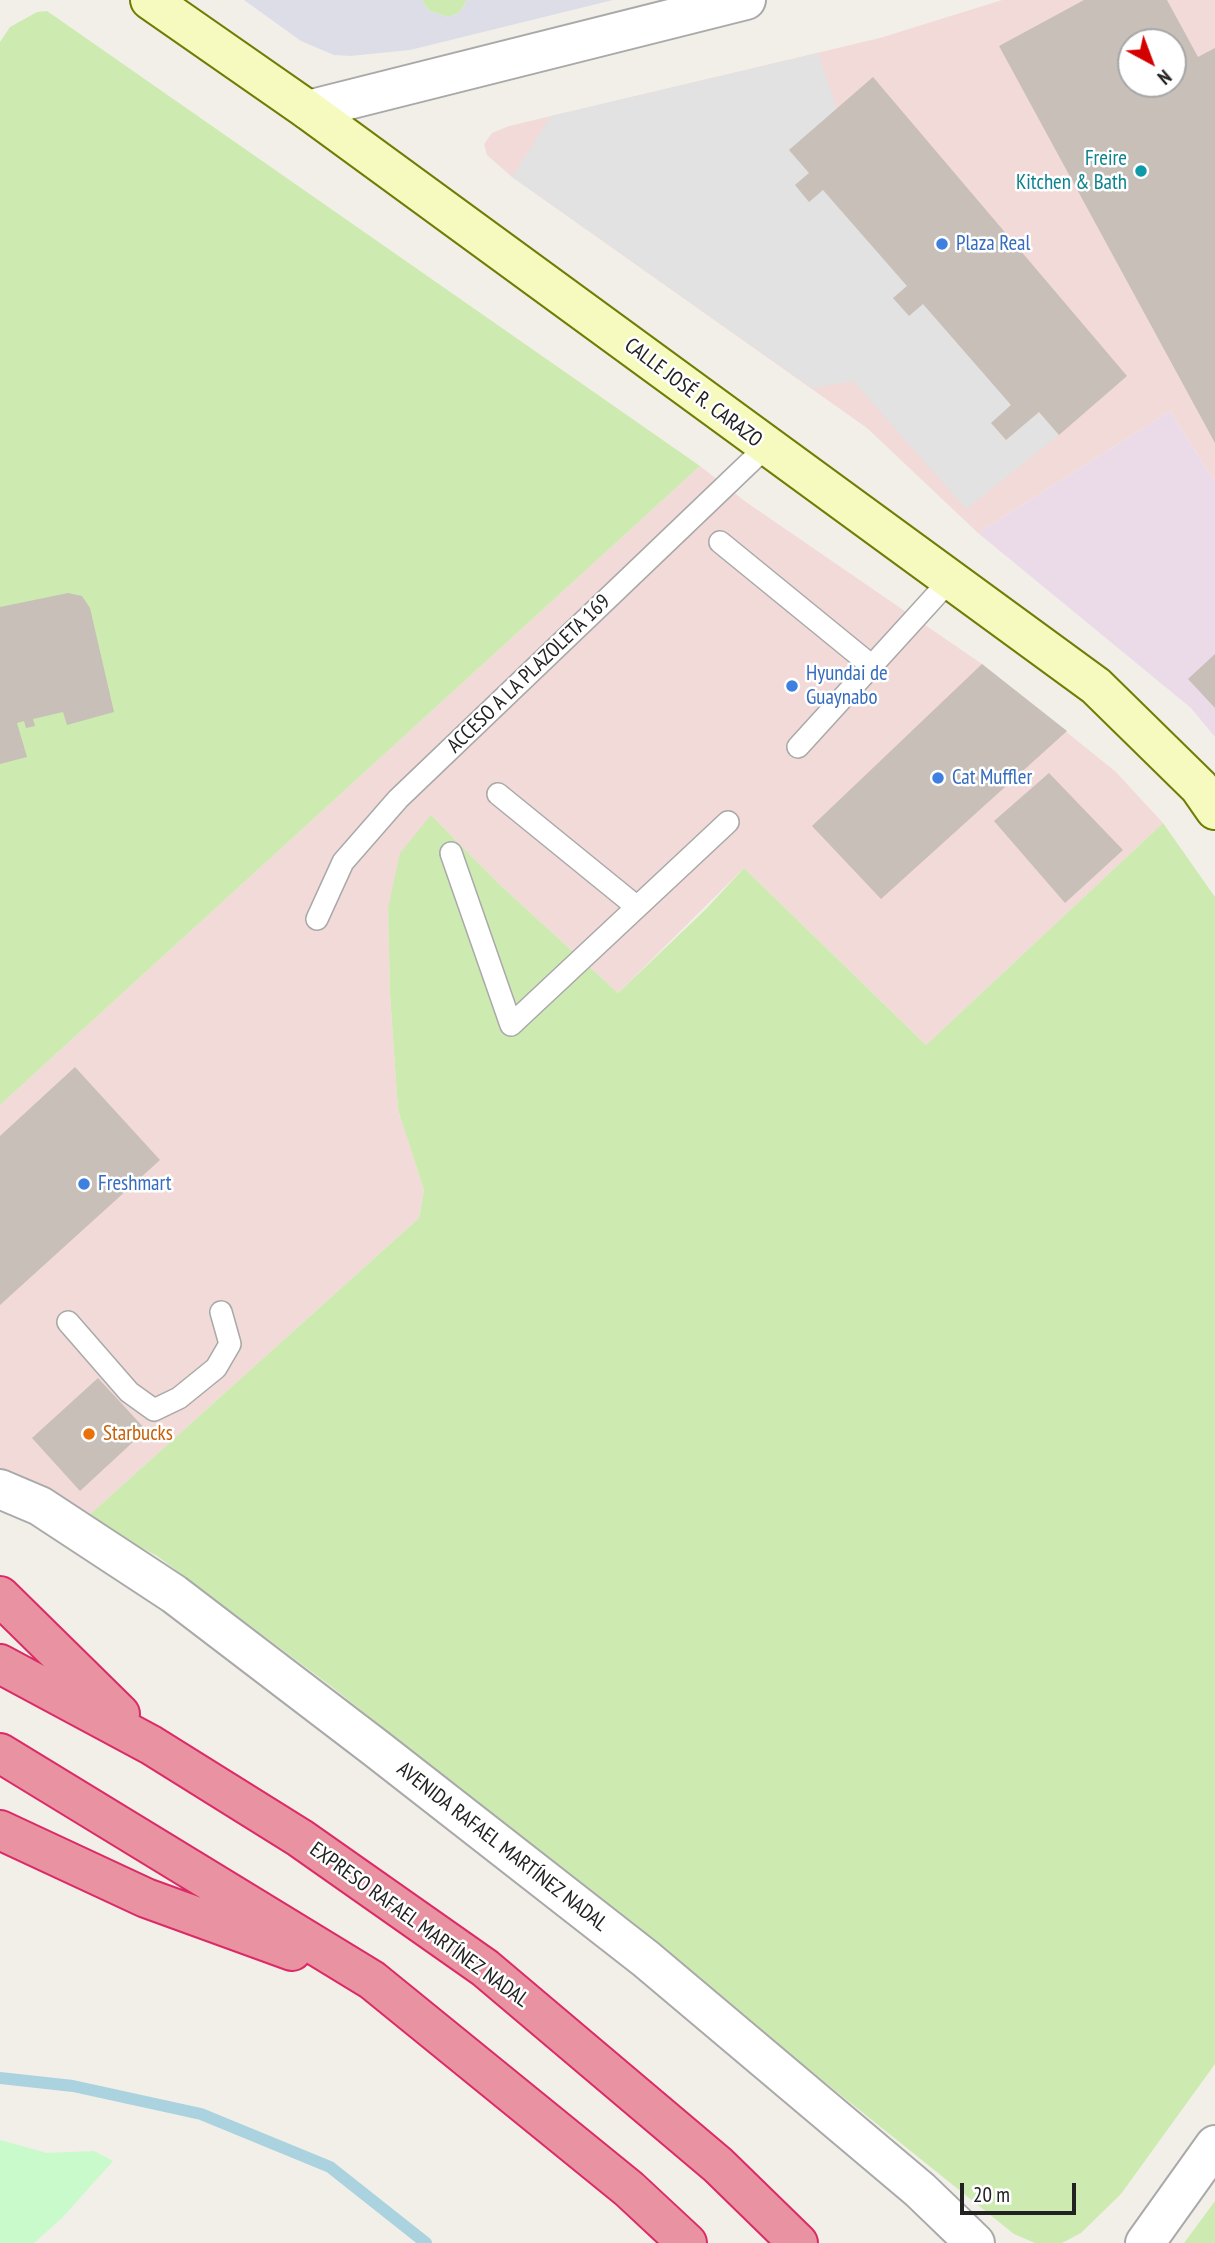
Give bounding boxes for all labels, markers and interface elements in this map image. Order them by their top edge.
north arrow [1117,28,1187,98]
text: N [1153,65,1176,90]
place label: Freire Kitchen & Bath [1016,146,1127,196]
marker: Freire Kitchen & Bath [1133,163,1149,179]
place label: Plaza Real [956,231,1030,257]
marker: Plaza Real [934,236,950,252]
street label: CALLE JOSÉ R. CARAZO [619,333,767,453]
street label: ACCESO A LA PLAZOLETA 169 [442,590,616,758]
place label: Hyundai de Guaynabo [806,661,888,711]
marker: Hyundai de Guaynabo [784,678,800,694]
place label: Cat Muffler [952,765,1032,791]
marker: Cat Muffler [930,770,946,786]
place label: Freshmart [98,1171,172,1197]
marker: Freshmart [76,1176,92,1192]
place label: Starbucks [103,1421,173,1447]
marker: Starbucks [81,1426,97,1442]
street label: AVENIDA RAFAEL MARTÍNEZ NADAL [392,1757,612,1937]
street label: EXPRESO RAFAEL MARTÍNEZ NADAL [305,1837,533,2013]
scale bar [963,2170,1078,2214]
text: 20 m [973,2181,1010,2208]

